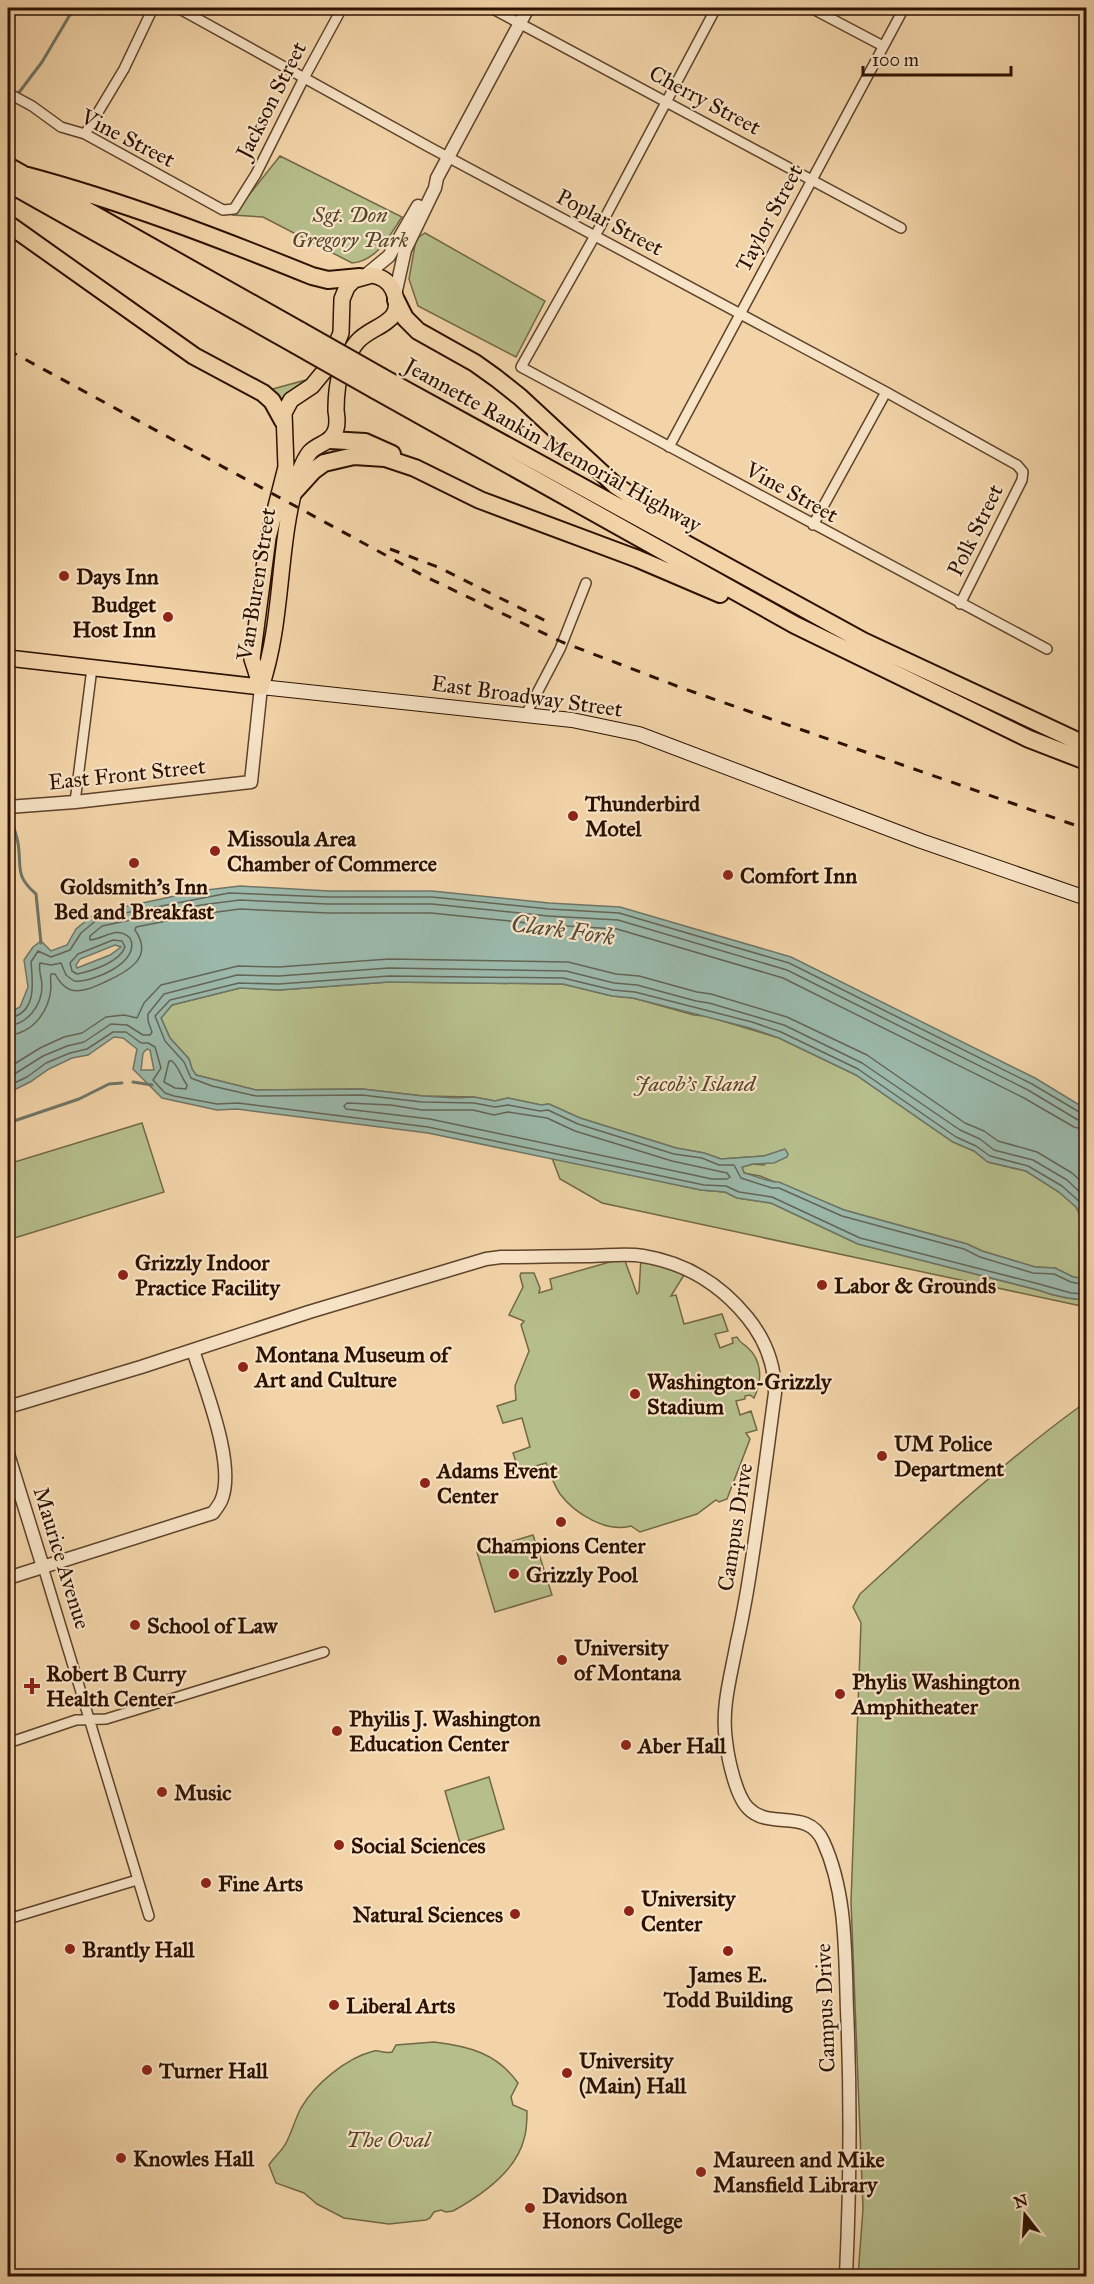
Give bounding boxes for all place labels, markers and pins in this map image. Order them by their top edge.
place label: Days Inn [76,563,159,590]
marker: Days Inn [57,569,71,583]
place label: Budget Host Inn [72,591,156,643]
marker: Budget Host Inn [161,610,175,624]
place label: Thunderbird Motel [584,790,701,842]
marker: Thunderbird Motel [566,809,580,823]
place label: Missoula Area Chamber of Commerce [227,825,437,877]
marker: Missoula Area Chamber of Commerce [208,844,222,858]
marker: Goldsmith's Inn Bed and Breakfast [127,856,141,870]
place label: Comfort Inn [740,862,857,889]
marker: Comfort Inn [721,868,735,882]
place label: Goldsmith's Inn Bed and Breakfast [54,873,214,925]
place label: Grizzly Indoor Practice Facility [135,1249,281,1301]
marker: Grizzly Indoor Practice Facility [116,1268,130,1282]
place label: Labor & Grounds [834,1272,996,1299]
marker: Labor & Grounds [815,1278,829,1292]
place label: Montana Museum of Art and Culture [253,1341,452,1393]
marker: Montana Museum of Art and Culture [236,1360,250,1374]
place label: Washington-Grizzly Stadium [647,1368,833,1420]
marker: Washington-Grizzly Stadium [628,1387,642,1401]
place label: UM Police Department [894,1430,1004,1482]
marker: UM Police Department [875,1449,889,1463]
place label: Adams Event Center [435,1457,558,1509]
marker: Adams Event Center [418,1476,432,1490]
marker: Champions Center [554,1515,568,1529]
place label: Champions Center [476,1532,646,1559]
place label: Grizzly Pool [526,1561,639,1588]
marker: Grizzly Pool [507,1567,521,1581]
place label: School of Law [147,1612,279,1639]
marker: School of Law [128,1618,142,1632]
place label: University of Montana [574,1634,682,1686]
marker: University of Montana [555,1653,569,1667]
place label: Robert B Curry Health Center [46,1660,188,1712]
place label: Phylis Washington Amphitheater [850,1668,1020,1720]
marker: Robert B Curry Health Center [23,1677,41,1695]
marker: Phylis Washington Amphitheater [833,1687,847,1701]
place label: Phyilis J. Washington Education Center [349,1705,541,1757]
marker: Phyilis J. Washington Education Center [330,1724,344,1738]
place label: Aber Hall [636,1732,727,1759]
marker: Aber Hall [619,1738,633,1752]
place label: Music [174,1779,232,1806]
marker: Music [155,1785,169,1799]
place label: Social Sciences [351,1832,486,1859]
marker: Social Sciences [332,1838,346,1852]
place label: Fine Arts [218,1870,303,1897]
marker: Fine Arts [199,1876,213,1890]
place label: University Center [641,1885,737,1937]
place label: Natural Sciences [352,1901,503,1928]
marker: University Center [622,1904,636,1918]
marker: Natural Sciences [508,1907,522,1921]
place label: Brantly Hall [82,1936,196,1963]
marker: Brantly Hall [63,1942,77,1956]
marker: James E. Todd Building [721,1944,735,1958]
place label: James E. Todd Building [663,1961,793,2013]
place label: Liberal Arts [346,1992,455,2019]
marker: Liberal Arts [327,1998,341,2012]
place label: University (Main) Hall [579,2047,687,2099]
place label: Turner Hall [158,2057,269,2084]
marker: Turner Hall [140,2063,154,2077]
marker: University (Main) Hall [560,2066,574,2080]
place label: Knowles Hall [133,2145,255,2172]
place label: Maureen and Mike Mansfield Library [713,2146,885,2198]
marker: Knowles Hall [114,2151,128,2165]
marker: Maureen and Mike Mansfield Library [694,2165,708,2179]
place label: Davidson Honors College [542,2182,683,2234]
marker: Davidson Honors College [523,2201,537,2215]

